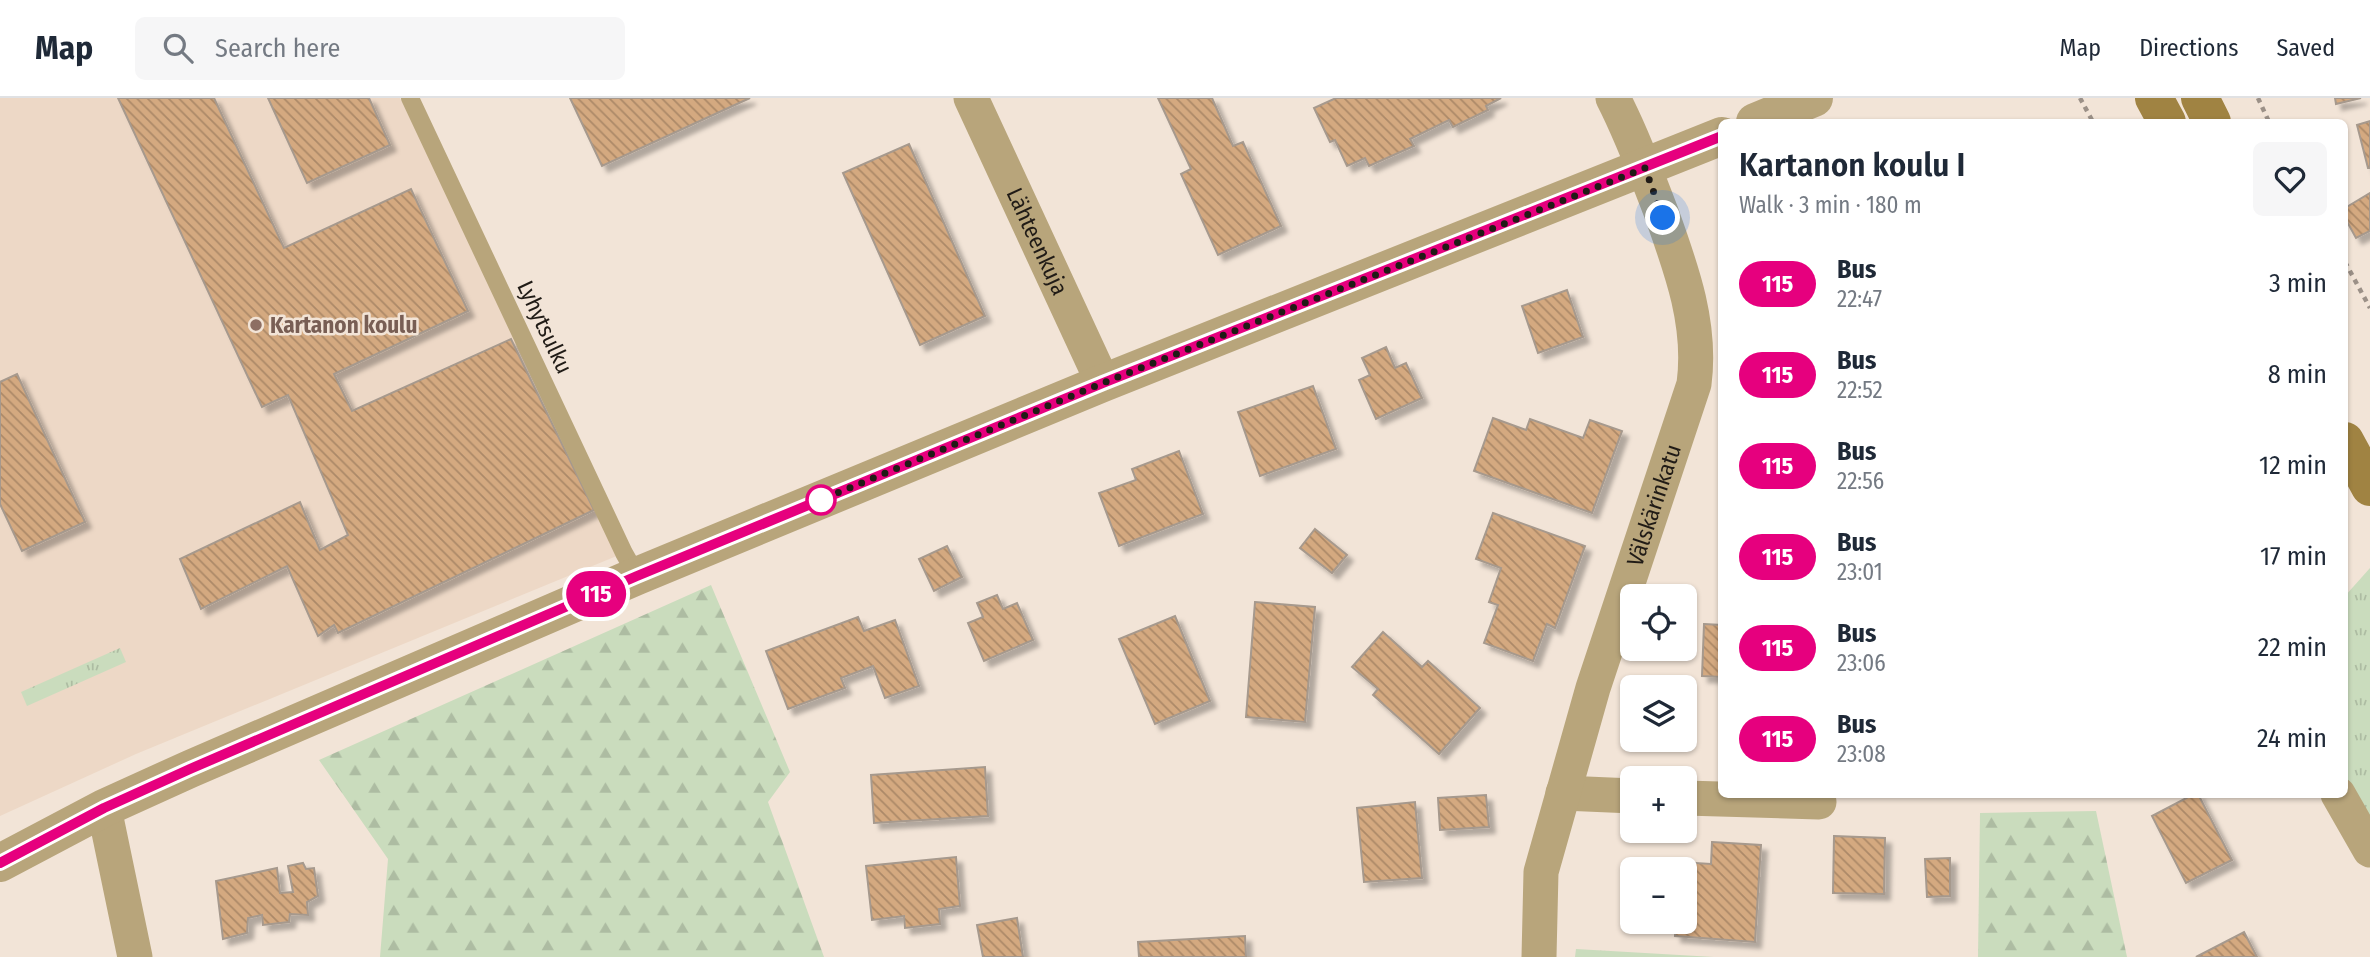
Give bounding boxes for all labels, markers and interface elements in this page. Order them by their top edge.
search box [135,17,625,80]
text: Map [35,28,93,68]
icon: search [159,29,197,67]
text: Search here [215,33,340,64]
text: Map [2060,34,2101,62]
text: Directions [2139,34,2238,62]
text: Saved [2276,34,2335,62]
button: heart [2253,142,2327,216]
text: Kartanon koulu I [1739,145,1965,185]
street label: Lähteenkuja [1000,183,1074,300]
text: Walk · 3 min · 180 m [1739,191,1922,219]
your location [1645,200,1680,235]
text: Bus [1837,254,1876,285]
text: 3 min [2269,268,2327,299]
text: 115 [1762,270,1793,298]
street label: Lyhytsulku [511,276,579,378]
text: 22:47 [1837,285,1882,313]
place label: Kartanon koulu [270,311,417,339]
marker: Kartanon koulu [248,317,264,333]
text: Bus [1837,345,1876,376]
text: 8 min [2268,359,2327,390]
text: 115 [1762,361,1793,389]
text: 22:52 [1837,376,1883,404]
text: Bus [1837,436,1876,467]
street label: Välskärinkatu [1621,441,1687,570]
text: 12 min [2259,450,2327,481]
text: 115 [1762,452,1793,480]
text: 22:56 [1837,467,1884,495]
unlabelled marker [806,485,836,515]
text: Bus [1837,527,1876,558]
text: 17 min [2260,541,2327,572]
text: 115 [1762,543,1793,571]
text: 23:01 [1837,558,1883,586]
line badge: 115 [556,571,636,617]
text: 115 [580,580,612,608]
map controls [1620,584,1697,934]
button: locate [1620,584,1697,661]
text: Bus [1837,618,1876,649]
text: 22 min [2258,632,2327,663]
text: 115 [1762,634,1793,662]
text: 23:06 [1837,649,1886,677]
button: layers [1620,675,1697,752]
text: Bus [1837,709,1876,740]
text: 24 min [2257,723,2327,754]
text: 115 [1762,725,1793,753]
text: 23:08 [1837,740,1886,768]
button: + [1620,766,1697,843]
button: − [1620,857,1697,934]

